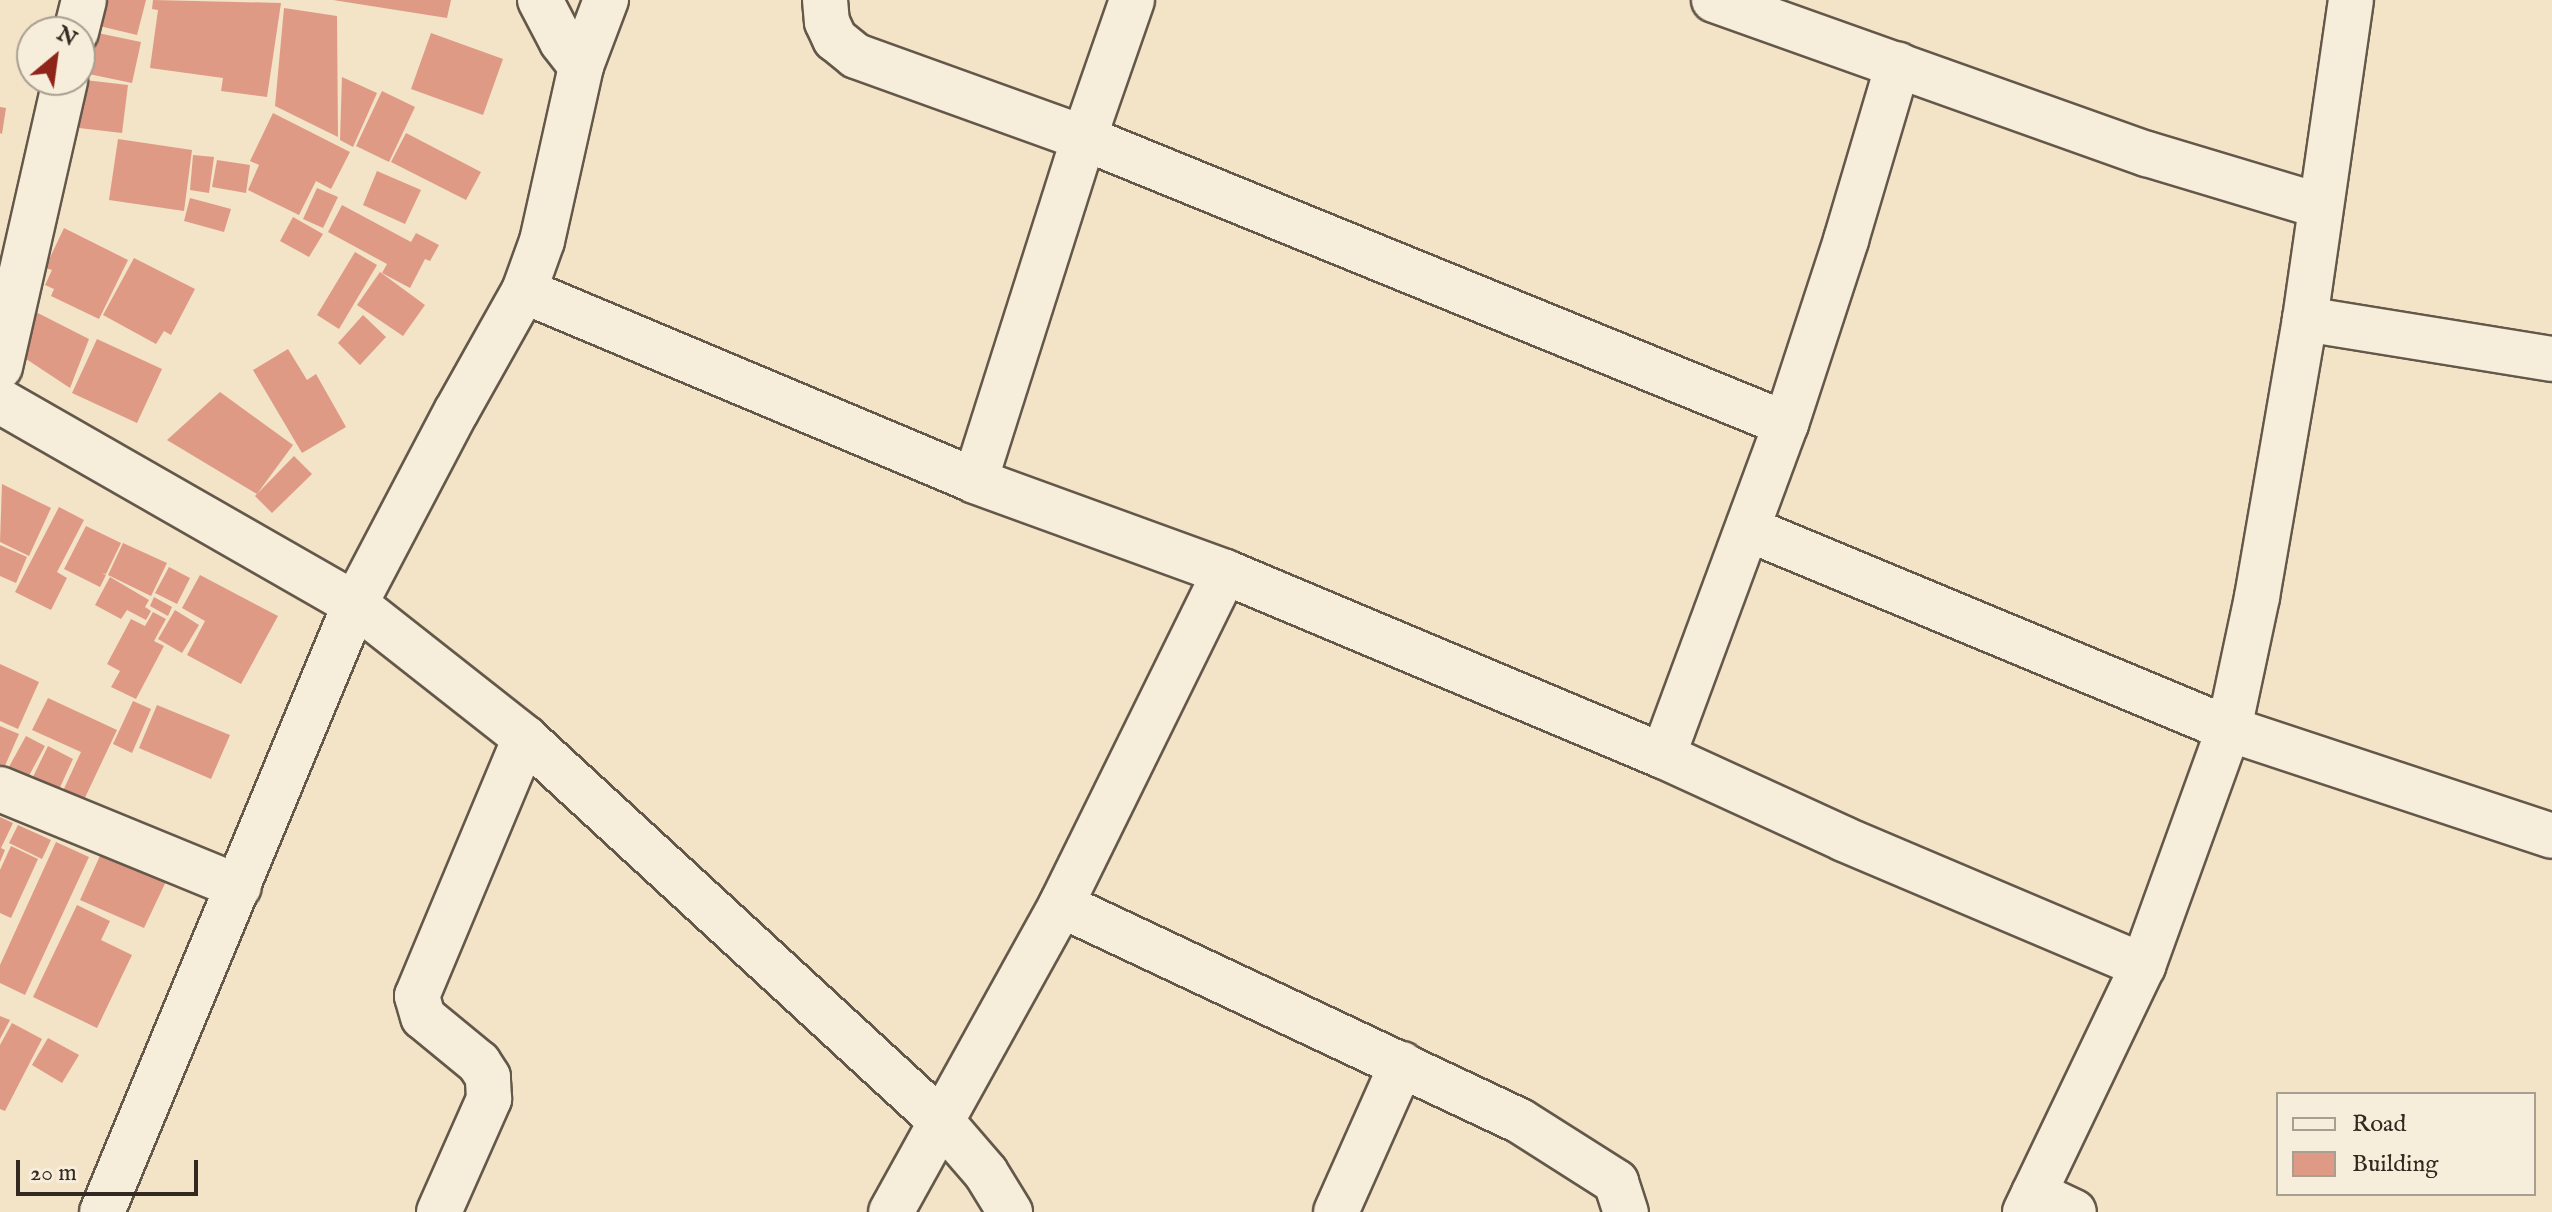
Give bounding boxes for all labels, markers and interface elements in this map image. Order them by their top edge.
north arrow [16,16,96,96]
text: N [52,20,82,54]
legend [2276,1092,2536,1196]
text: Road [2352,1109,2406,1140]
scale bar [20,1144,202,1194]
text: Building [2352,1149,2438,1180]
text: 20 m [30,1158,77,1189]

